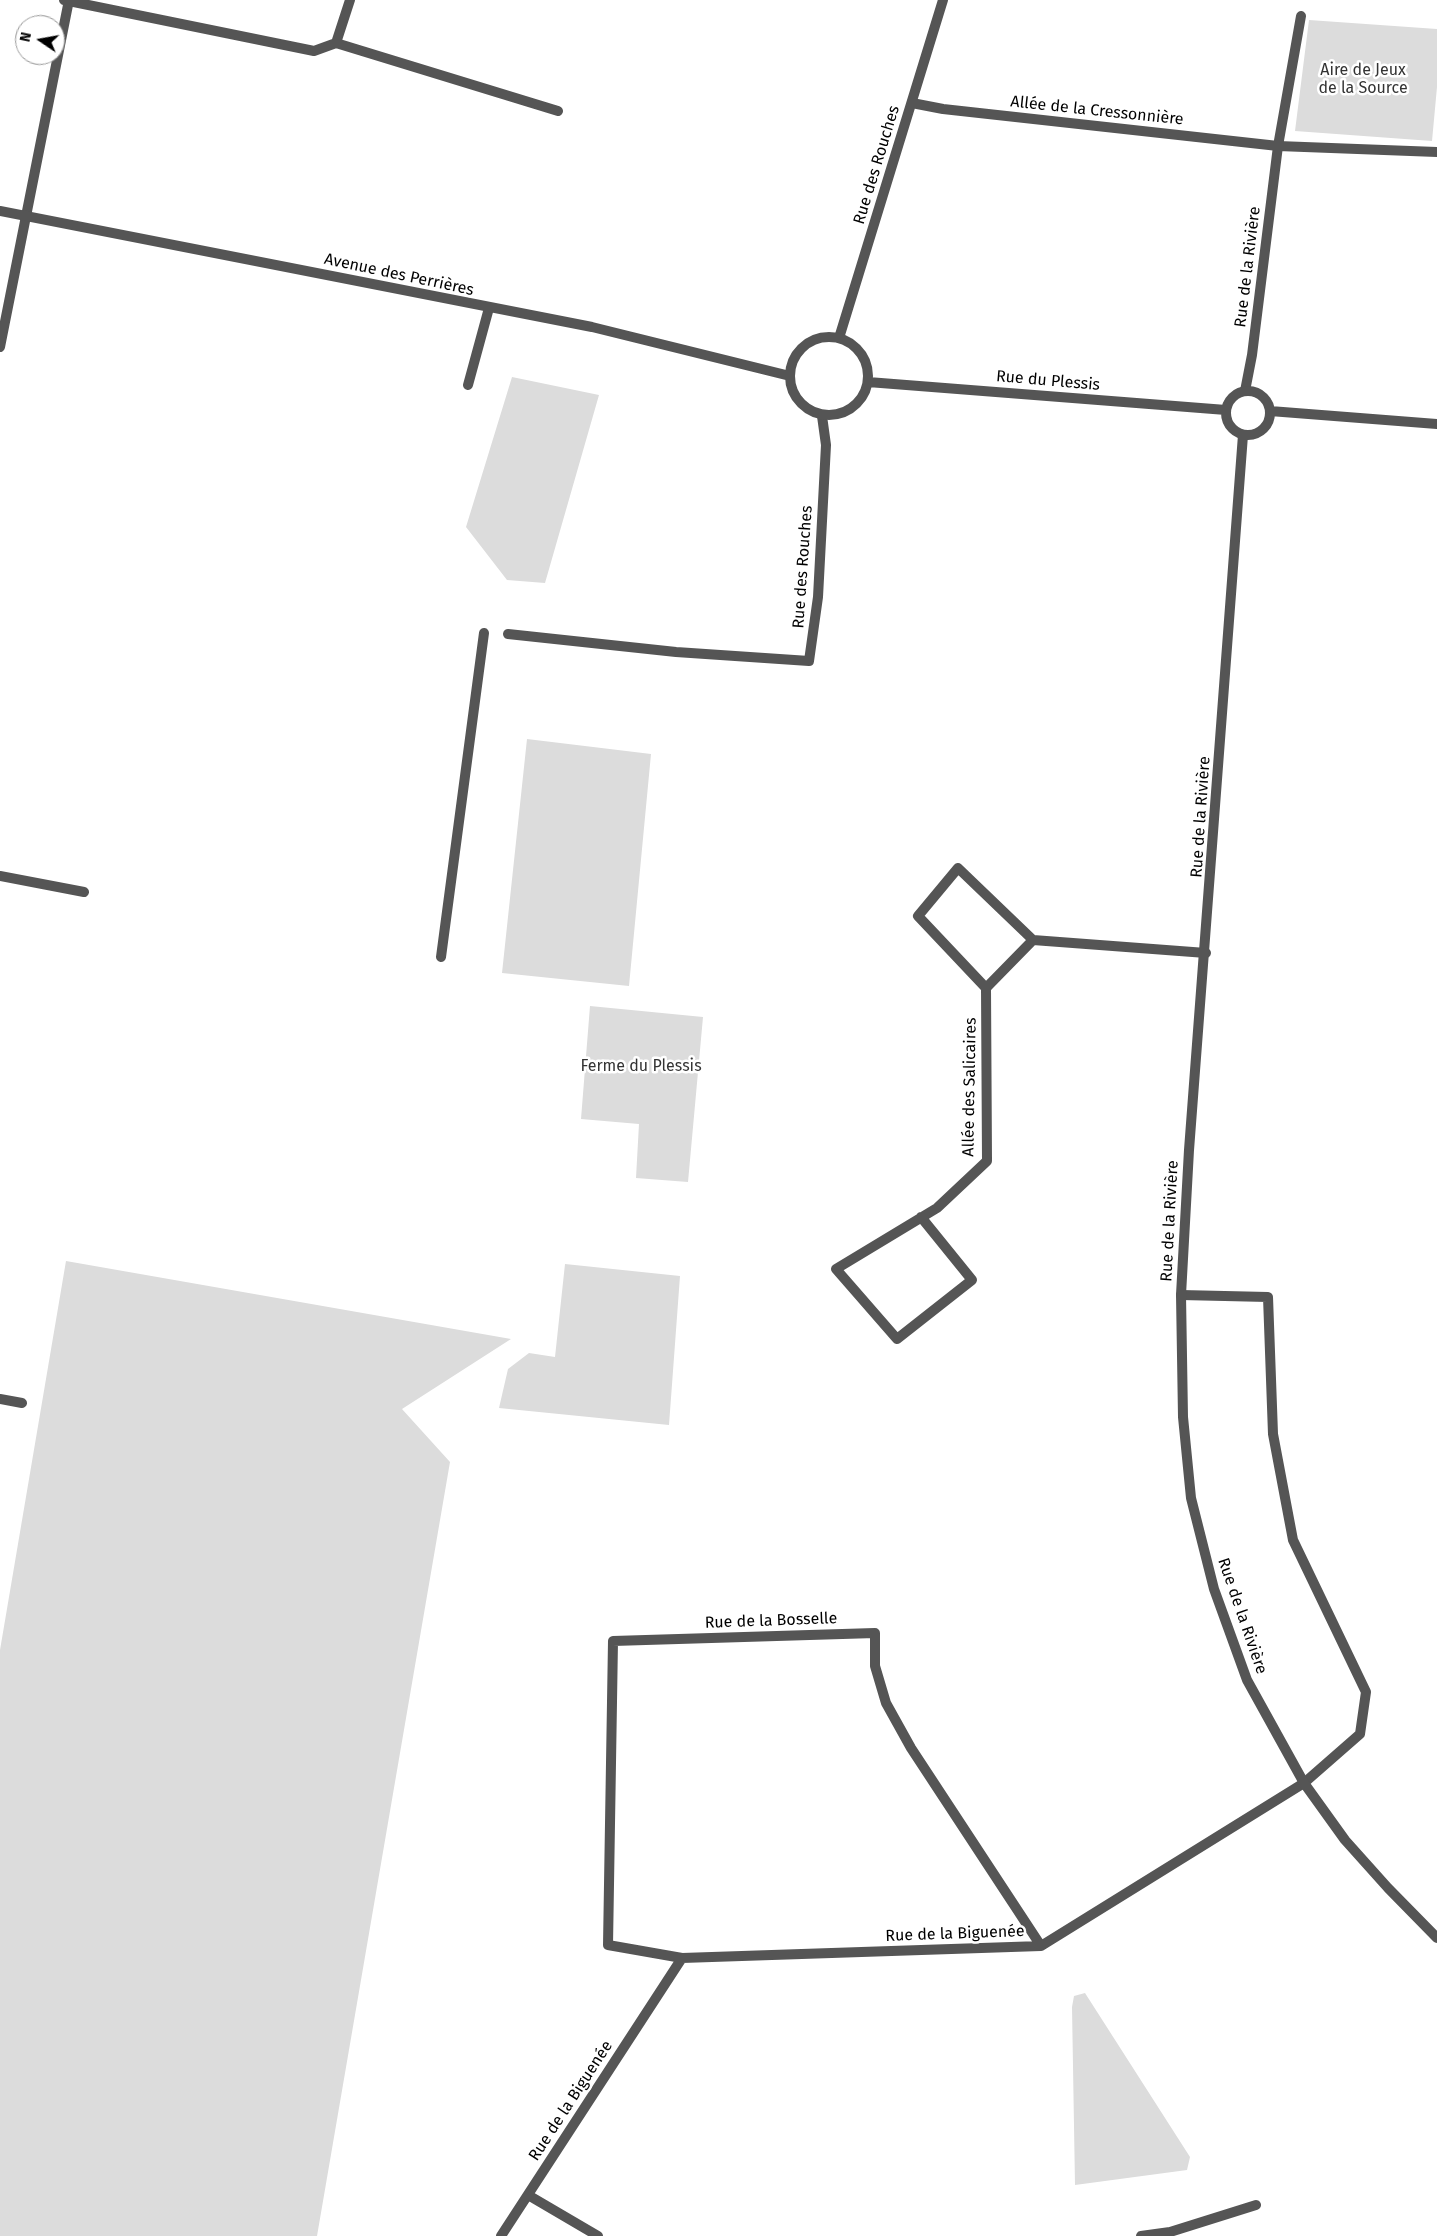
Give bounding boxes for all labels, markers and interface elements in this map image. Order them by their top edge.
north arrow [15,15,65,65]
text: N [17,31,35,43]
park label: Aire de Jeux de la Source [1318,61,1408,99]
street label: Allée de la Cressonnière [1010,92,1184,130]
street label: Rue des Rouches [850,103,904,227]
street label: Rue de la Rivière [1231,205,1265,329]
street label: Avenue des Perrières [322,250,476,300]
street label: Rue du Plessis [995,367,1101,395]
street label: Rue des Rouches [789,505,817,629]
street label: Rue de la Rivière [1187,756,1215,878]
street label: Allée des Salicaires [959,1017,981,1157]
park label: Ferme du Plessis [580,1057,702,1077]
street label: Rue de la Rivière [1157,1160,1183,1282]
street label: Rue de la Rivière [1213,1555,1271,1677]
street label: Rue de la Bosselle [704,1609,838,1633]
street label: Rue de la Biguenée [885,1922,1025,1946]
street label: Rue de la Biguenée [525,2037,617,2165]

